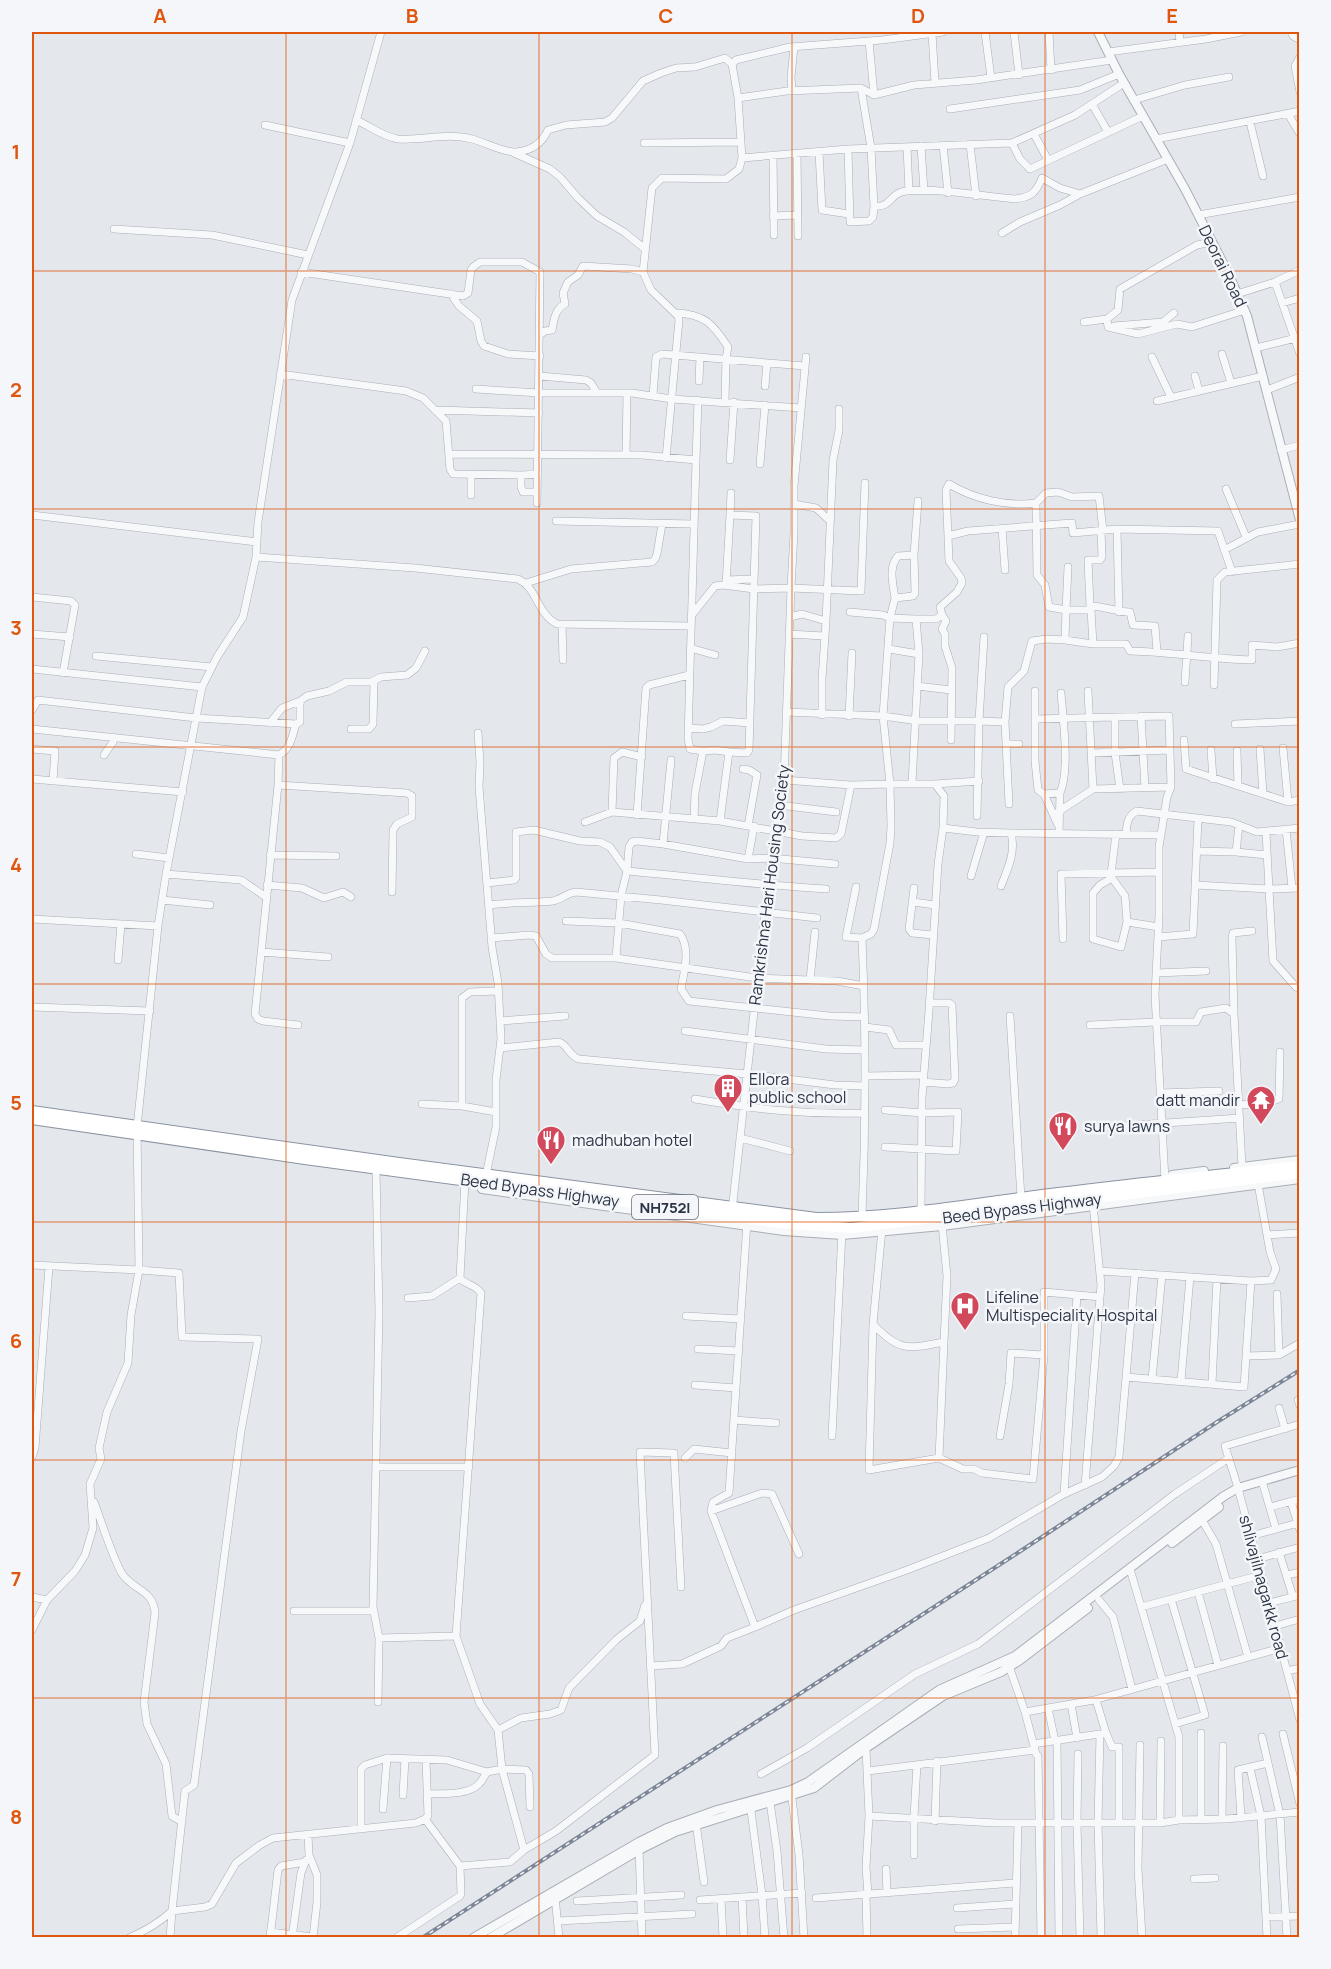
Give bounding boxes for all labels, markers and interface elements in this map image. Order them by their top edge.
text: A [153,2,167,29]
text: B [406,2,419,29]
text: C [659,2,673,29]
text: D [911,2,925,29]
text: E [1166,2,1178,29]
text: 1 [12,138,20,165]
street label: Deorai Road [1194,221,1252,311]
text: 2 [10,376,22,403]
text: 3 [10,614,22,641]
street label: Ramkrishna Hari Housing Society [743,763,795,1006]
text: 4 [10,851,22,878]
place label: Ellora public school [749,1068,846,1108]
building icon: Ellora public school [712,1072,744,1114]
temple icon: datt mandir [1245,1084,1277,1126]
text: 5 [10,1089,22,1116]
place label: datt mandir [1156,1089,1240,1111]
restaurant icon: surya lawns [1047,1110,1079,1152]
place label: surya lawns [1084,1115,1170,1137]
restaurant icon: madhuban hotel [535,1124,567,1166]
place label: madhuban hotel [572,1129,692,1151]
street label: Beed Bypass Highway [459,1168,621,1212]
street label: Beed Bypass Highway [941,1187,1103,1229]
road number: NH752I [632,1195,698,1219]
place label: Lifeline Multispeciality Hospital [986,1286,1158,1326]
hospital icon: Lifeline Multispeciality Hospital [949,1290,981,1332]
text: 6 [10,1327,22,1354]
street label: shlivajilnagarkk road [1234,1512,1294,1662]
text: 7 [11,1565,21,1592]
text: 8 [10,1803,22,1830]

